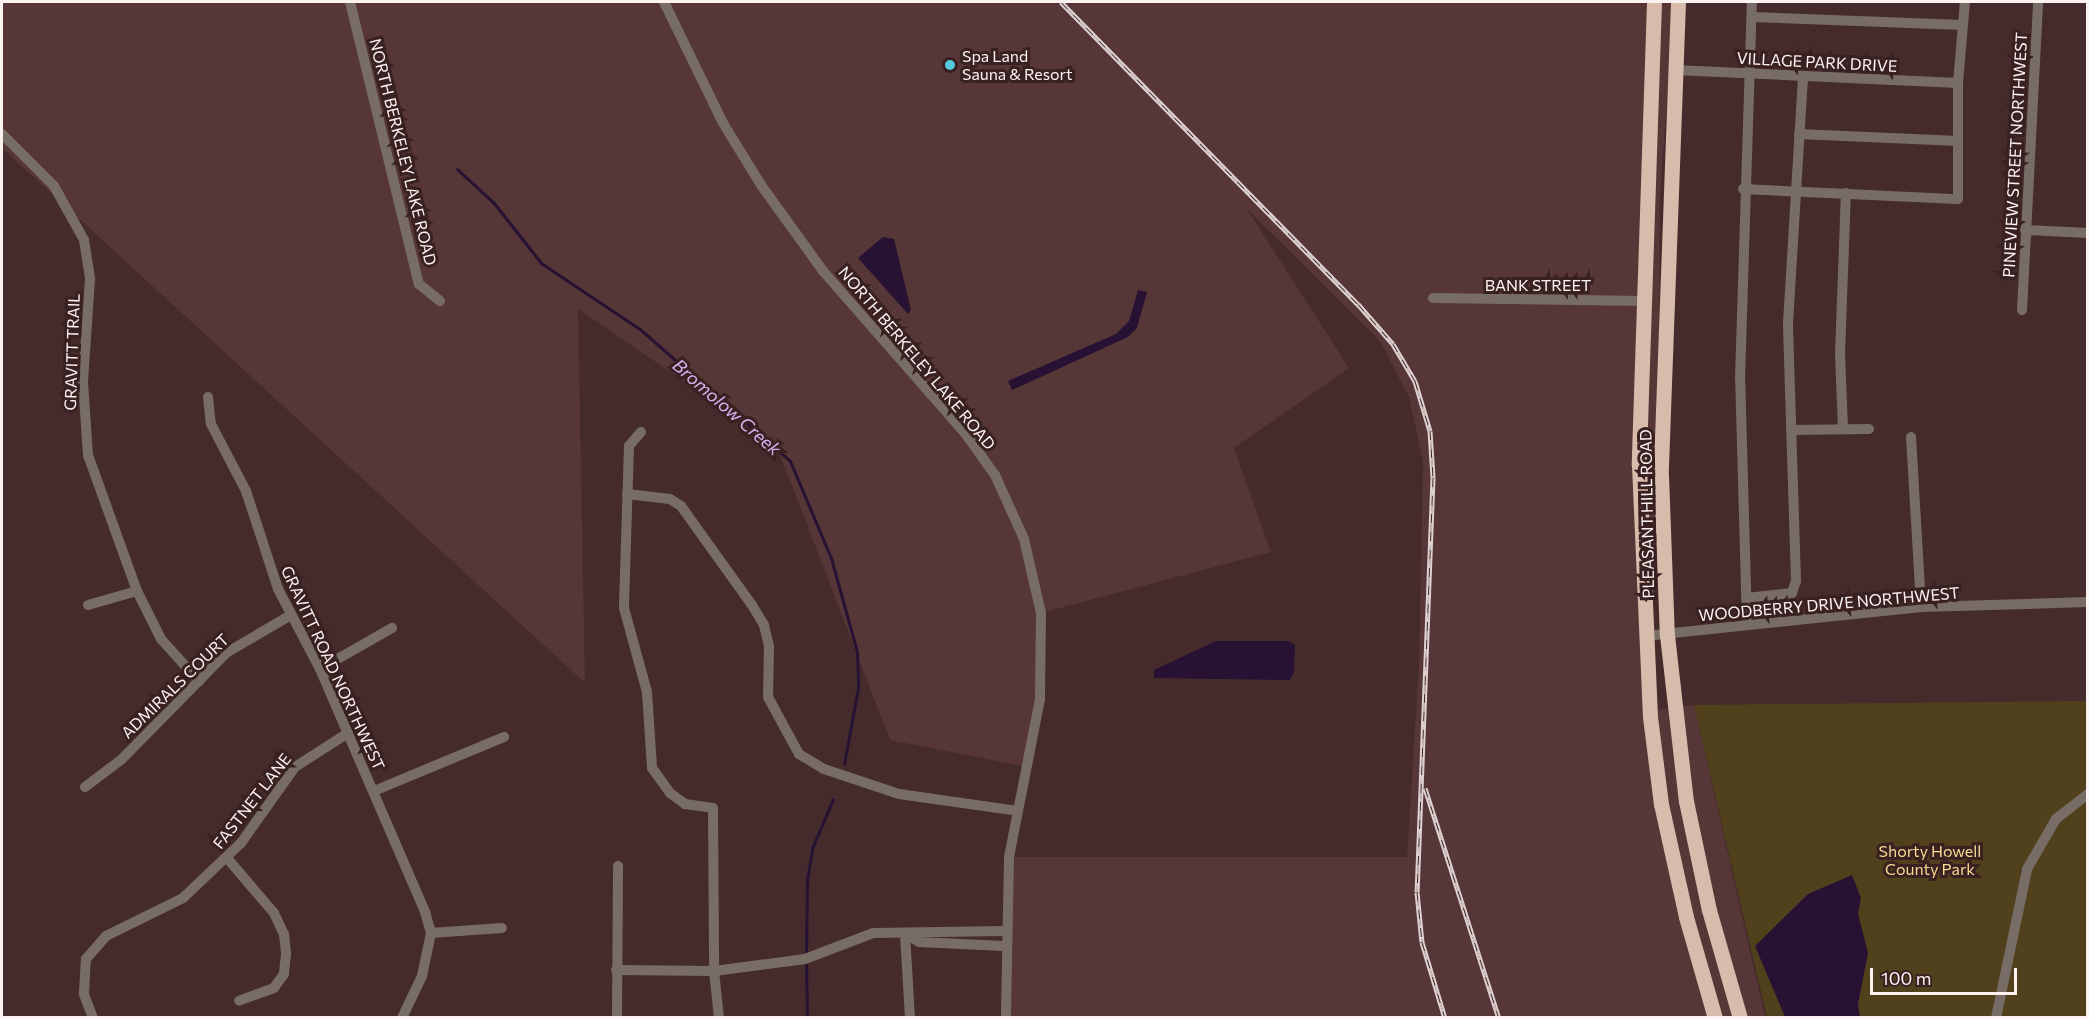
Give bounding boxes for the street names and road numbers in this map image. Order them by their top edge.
street label: PINEVIEW STREET NORTHWEST [1999,32,2031,278]
street label: NORTH BERKELEY LAKE ROAD [365,37,441,267]
street label: VILLAGE PARK DRIVE [1736,48,1898,76]
street label: NORTH BERKELEY LAKE ROAD [835,263,999,453]
street label: BANK STREET [1485,275,1591,295]
street label: GRAVITT TRAIL [60,293,84,411]
street label: PLEASANT HILL ROAD [1636,429,1658,599]
street label: GRAVITT ROAD NORTHWEST [277,563,389,773]
street label: WOODBERRY DRIVE NORTHWEST [1698,583,1960,625]
street label: ADMIRALS COURT [117,630,233,742]
street label: FASTNET LANE [209,750,295,852]

